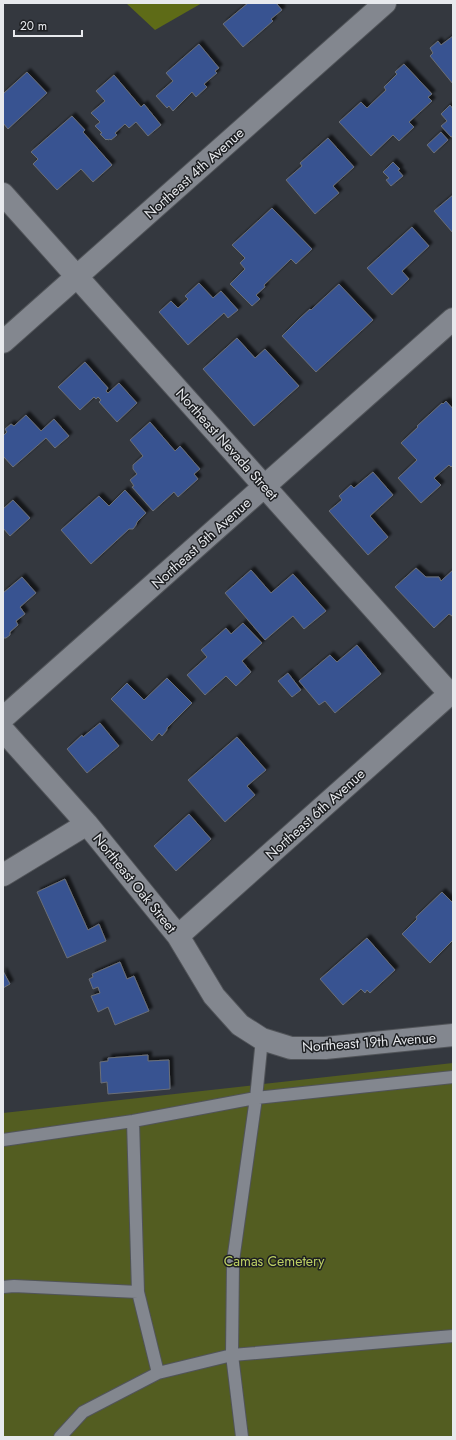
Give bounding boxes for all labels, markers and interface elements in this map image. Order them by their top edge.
scale bar [14,12,82,38]
text: 20 m [20,17,47,35]
street label: Northeast 4th Avenue [140,123,248,223]
street label: Northeast Nevada Street [171,384,283,505]
street label: Northeast 5th Avenue [147,493,255,593]
street label: Northeast 6th Avenue [261,764,369,864]
street label: Northeast Oak Street [89,829,182,937]
street label: Northeast 19th Avenue [301,1027,437,1057]
park label: Camas Cemetery [224,1251,325,1271]

